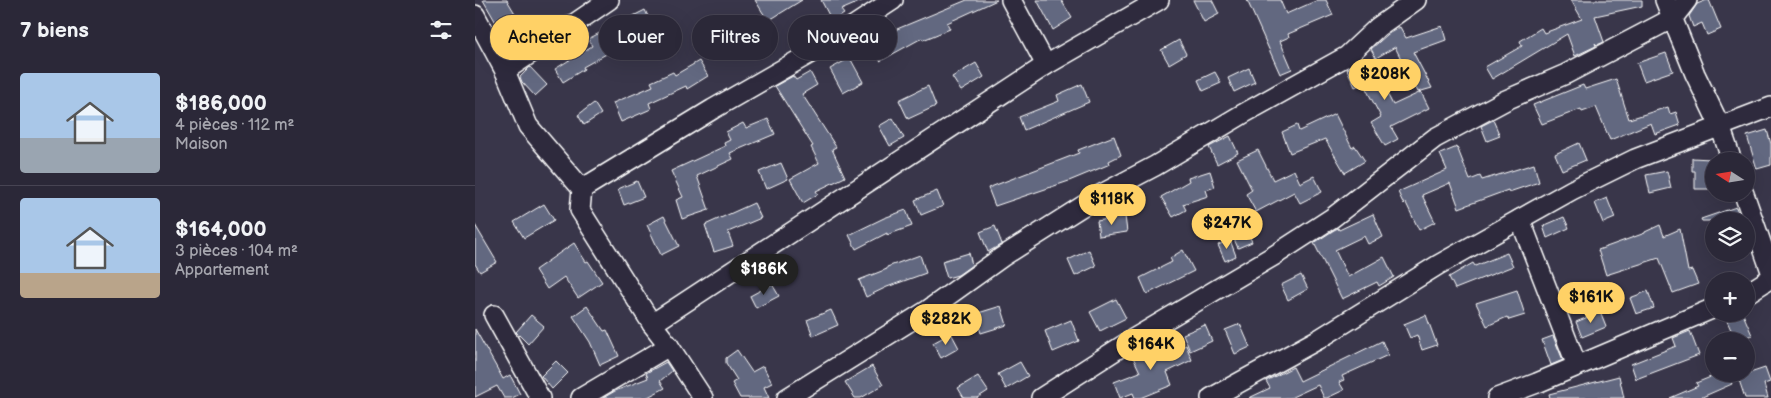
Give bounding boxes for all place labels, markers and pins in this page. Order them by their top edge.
pin: $208K [1350,58,1420,101]
pin: $118K [1077,184,1147,226]
pin: $247K [1192,208,1262,250]
pin: $186K [729,254,799,296]
pin: $161K [1556,282,1626,324]
pin: $282K [911,304,981,346]
pin: $164K [1116,328,1186,371]

